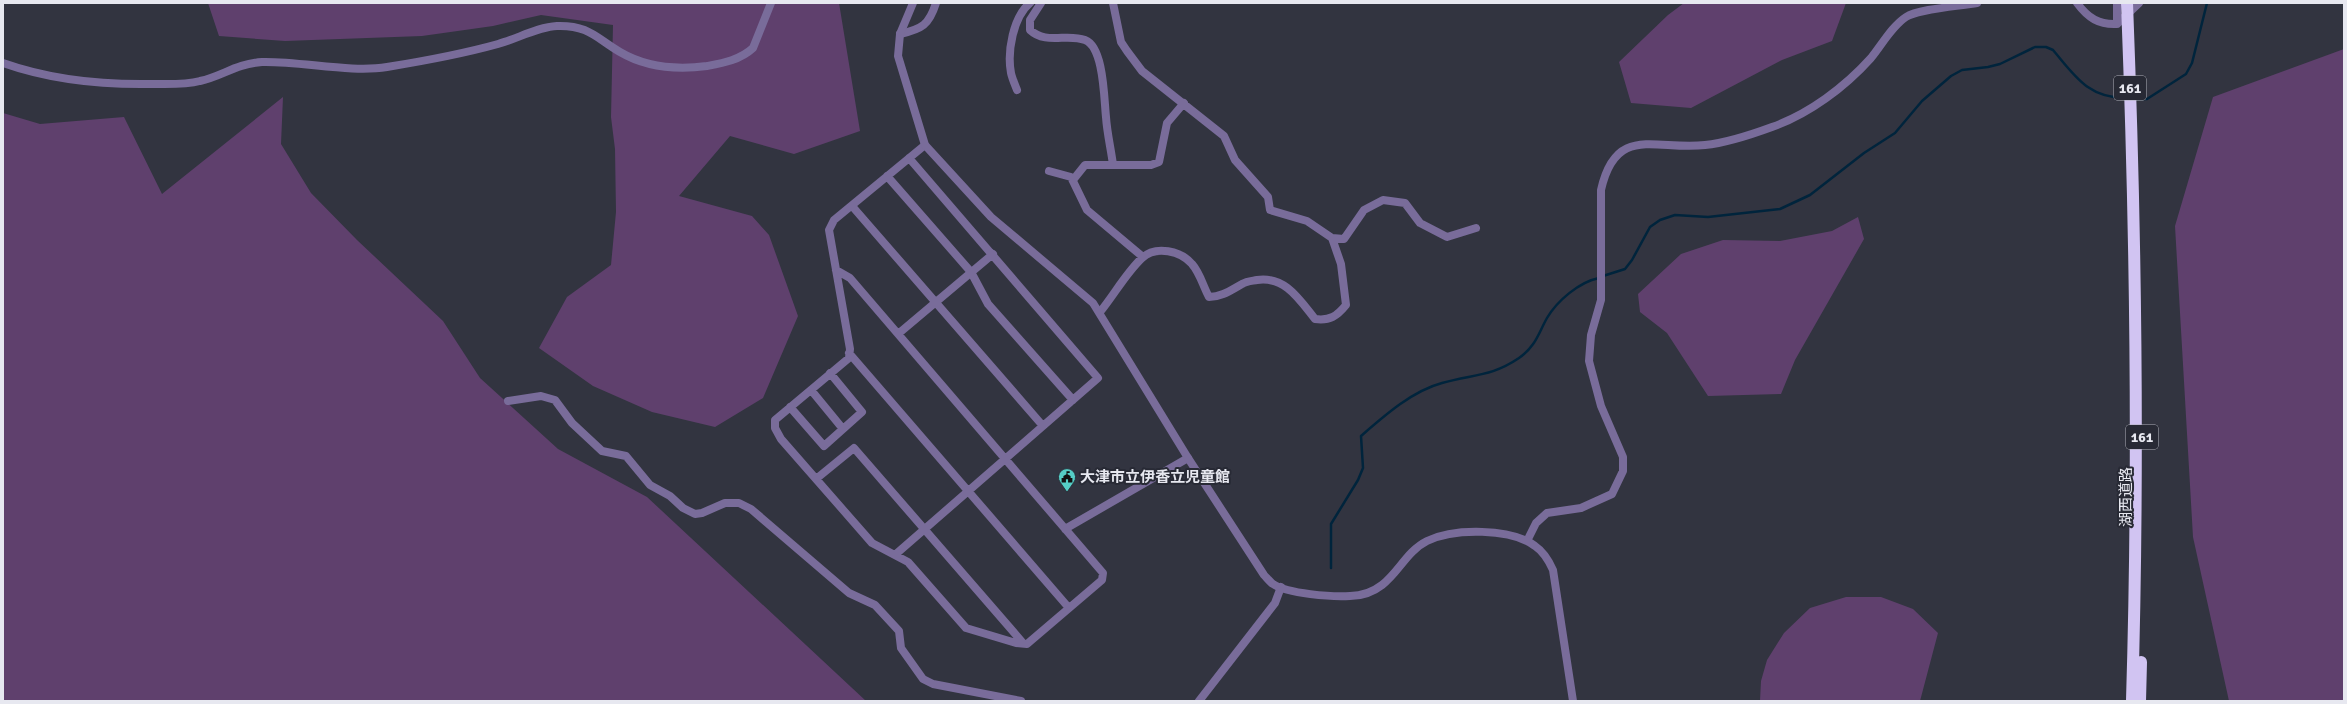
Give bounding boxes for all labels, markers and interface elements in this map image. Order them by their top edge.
road number: 161 [2114,76,2146,100]
road number: 161 [2126,425,2158,449]
public building icon: 大津市立伊香立児童館 [1057,467,1077,492]
street label: 湖西道路 [2117,467,2135,527]
place label: 大津市立伊香立児童館 [1080,468,1230,486]

